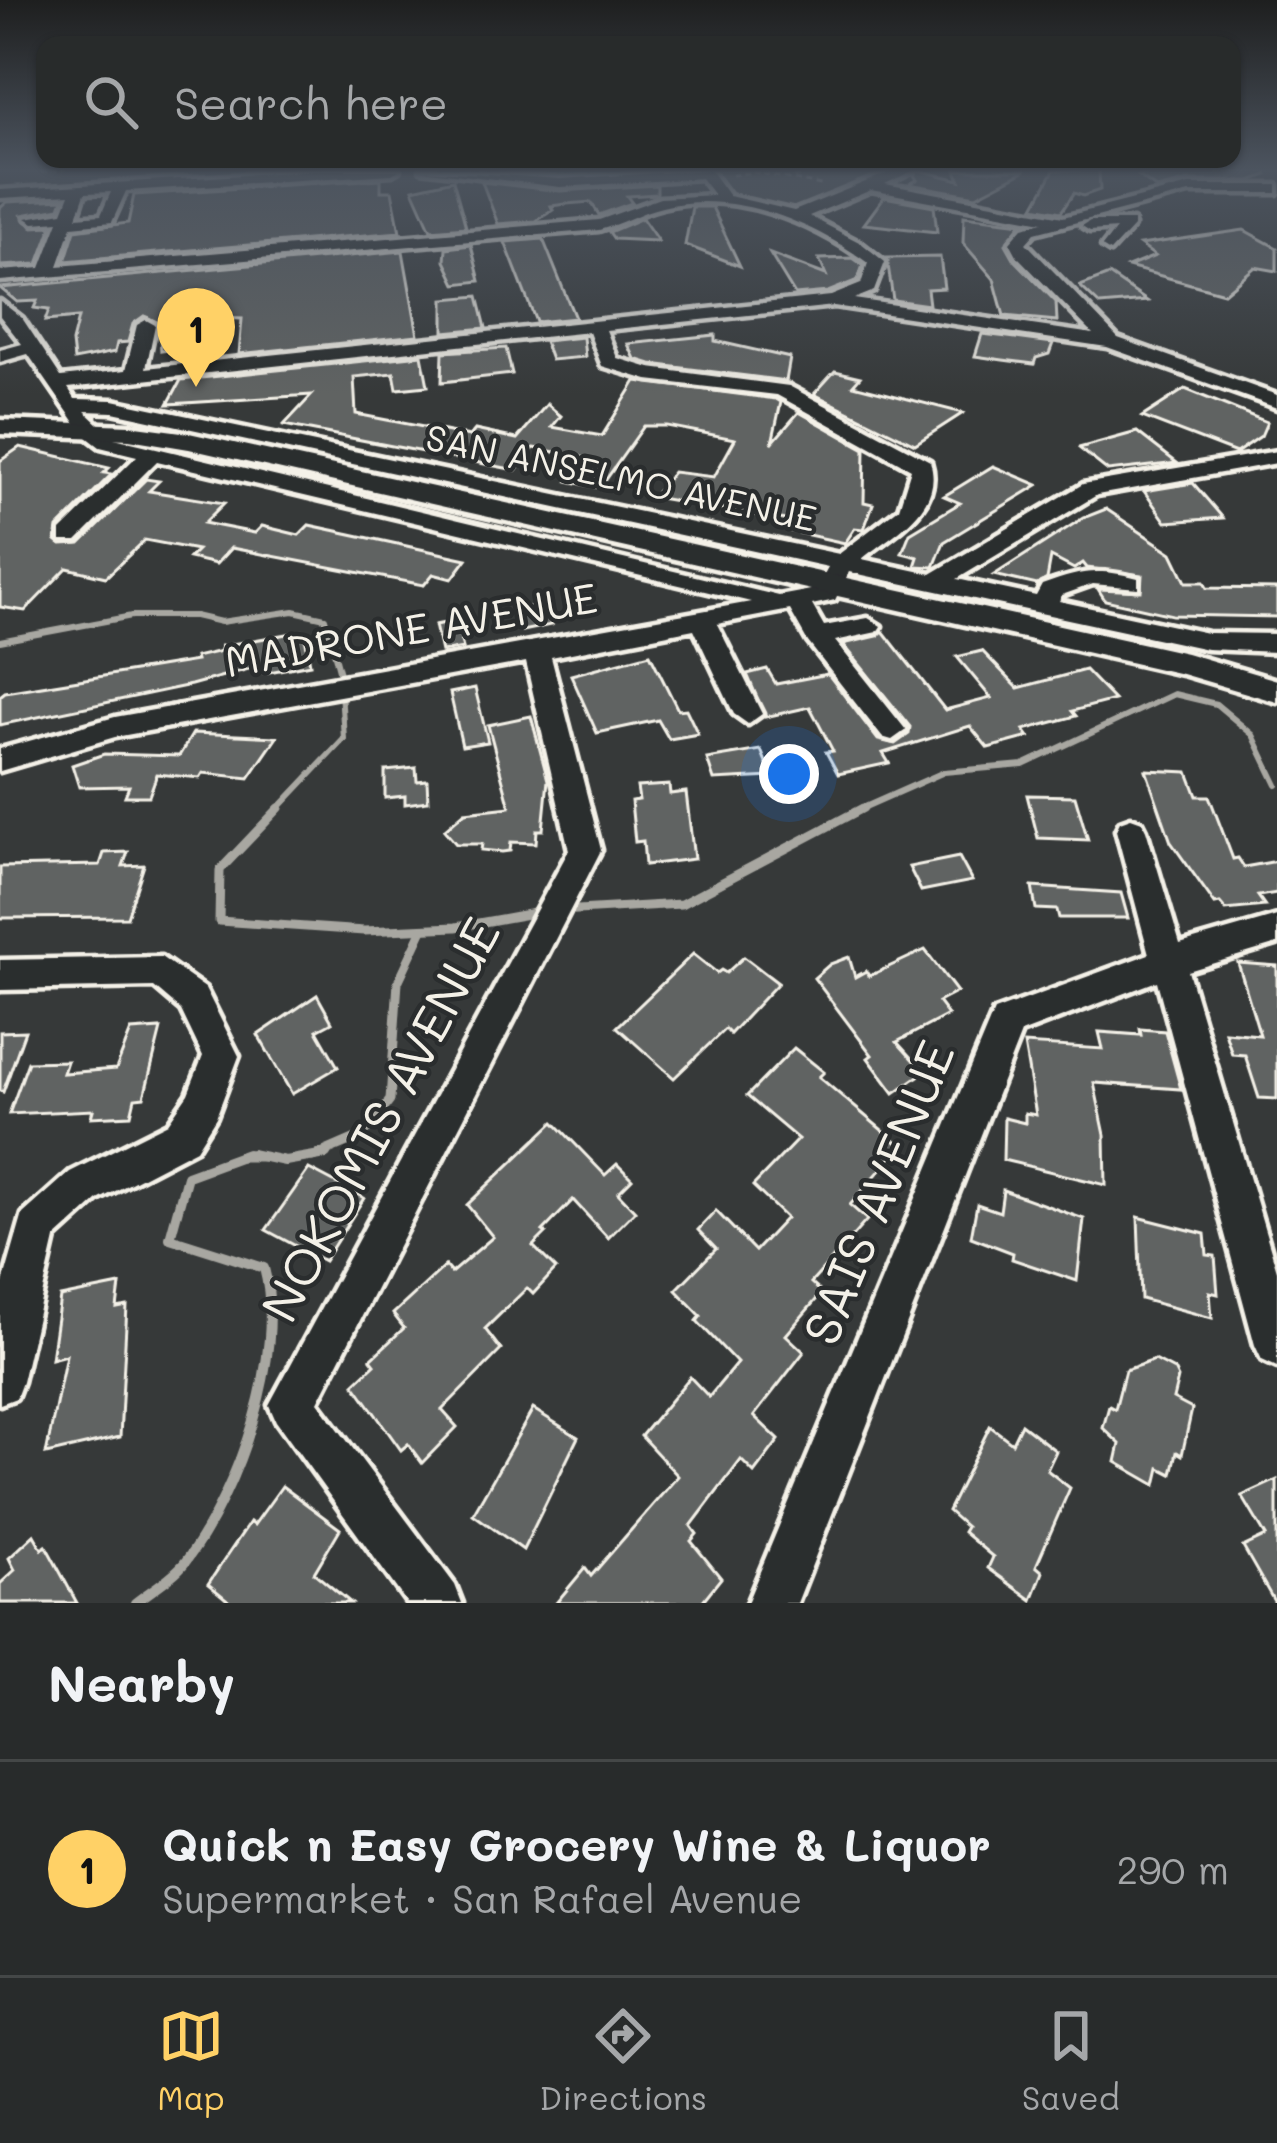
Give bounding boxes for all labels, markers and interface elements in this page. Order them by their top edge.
search box [36,36,1241,168]
icon: search [78,69,144,135]
text: Search here [174,73,448,131]
pin: 1 [157,288,235,387]
street label: SAN ANSELMO AVENUE [422,412,821,541]
street label: MADRONE AVENUE [220,569,601,688]
your location [759,744,819,804]
street label: NOKOMIS AVENUE [244,905,514,1332]
street label: SAIS AVENUE [785,1030,968,1354]
text: Nearby [48,1648,235,1715]
text: Quick n Easy Grocery Wine & Liquor [162,1814,991,1872]
text: 1 [78,1843,96,1894]
text: 290 m [1117,1843,1229,1894]
text: Supermarket · San Rafael Avenue [162,1872,802,1923]
tab: Map [157,2003,225,2118]
tab: Directions [539,2003,707,2118]
tab: Saved [1022,2003,1120,2118]

